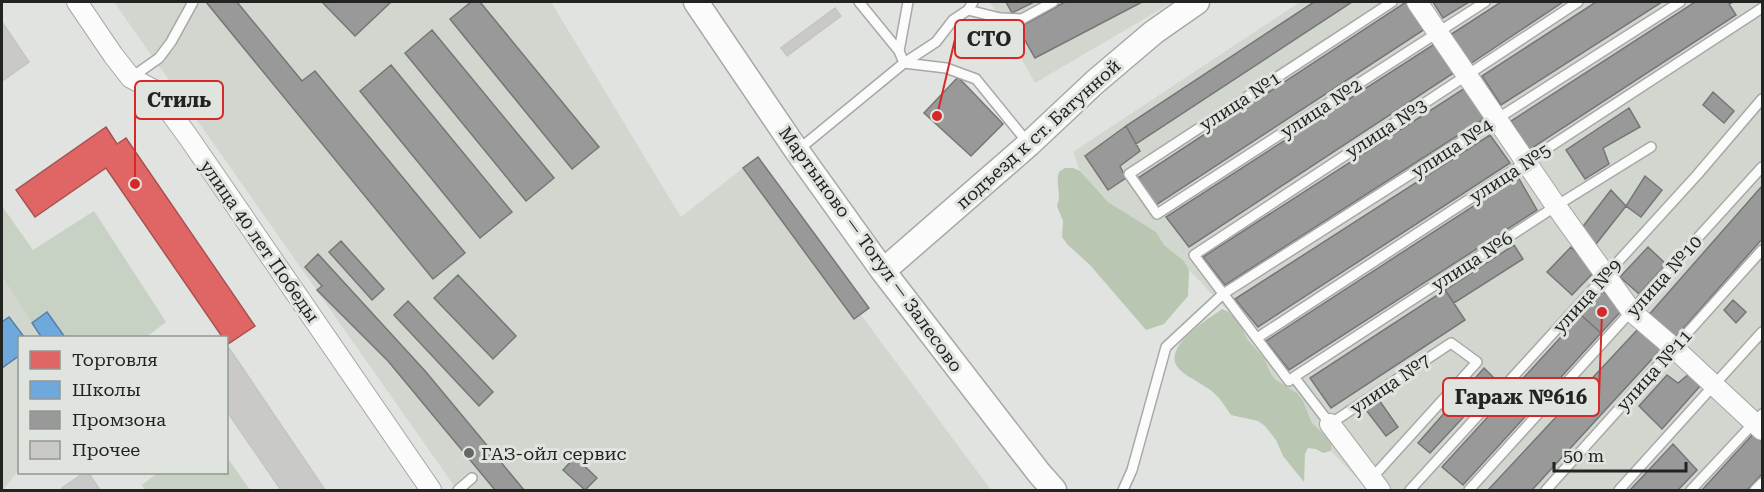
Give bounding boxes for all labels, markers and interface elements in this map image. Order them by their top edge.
callout: СТО [955,20,1024,58]
text: СТО [967,27,1011,51]
street label: подъезд к ст. Батунной [952,55,1124,213]
street label: улица №1 [1196,67,1284,135]
street label: улица №2 [1277,74,1365,142]
callout: Стиль [135,81,223,119]
text: Стиль [147,88,211,112]
street label: улица №3 [1342,94,1430,162]
street label: улица №4 [1408,114,1496,182]
street label: Мартыново — Тогул — Залесово [775,122,967,376]
street label: улица №5 [1466,139,1554,207]
street label: улица 40 лет Победы [196,156,324,326]
street label: улица №6 [1428,227,1516,295]
street label: улица №10 [1622,231,1706,321]
street label: улица №9 [1548,255,1626,337]
street label: улица №11 [1612,325,1696,415]
legend [18,336,228,474]
text: Торговля [72,349,158,370]
street label: улица №7 [1346,350,1434,418]
callout: Гараж №616 [1443,378,1599,416]
text: Школы [72,379,141,400]
text: Гараж №616 [1455,385,1587,409]
text: Промзона [72,409,166,430]
scale bar [1554,435,1686,473]
text: Прочее [72,439,140,460]
place label: ГАЗ-ойл сервис [481,443,627,464]
text: 50 m [1563,445,1604,466]
marker: ГАЗ-ойл сервис [462,446,476,460]

